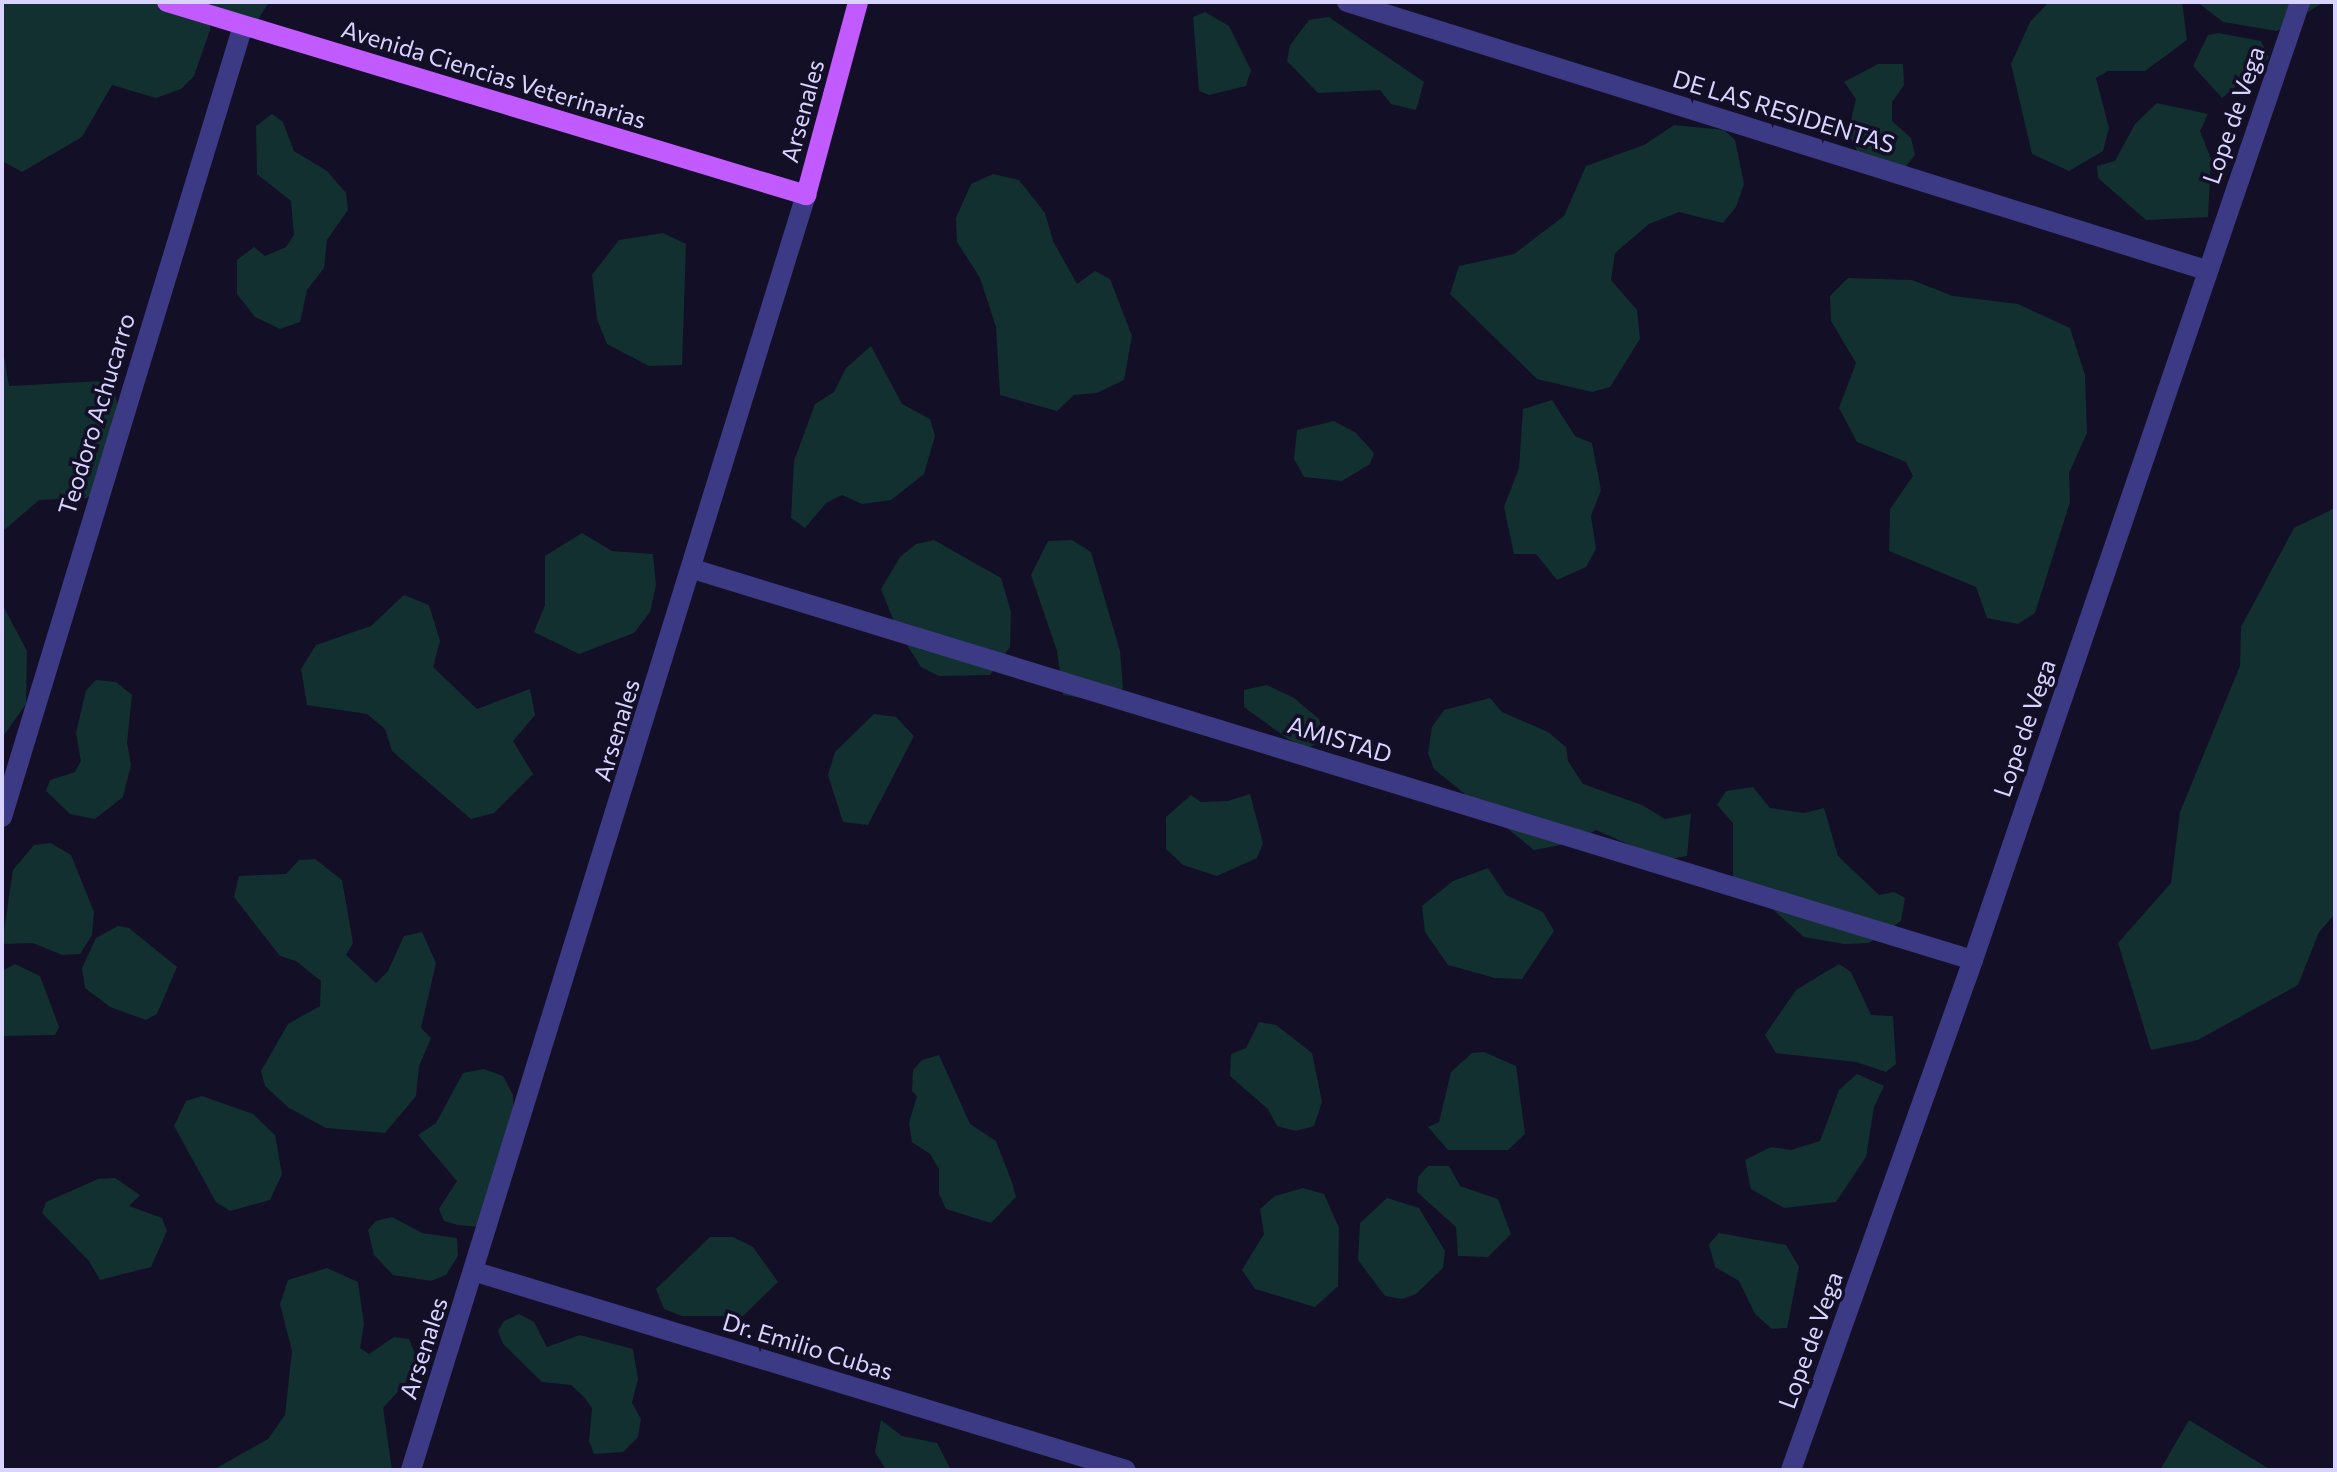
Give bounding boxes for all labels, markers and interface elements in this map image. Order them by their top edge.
street label: Avenida Ciencias Veterinarias [338,14,650,134]
street label: Lope de Vega [2196,42,2270,188]
street label: Arsenales [774,56,830,166]
street label: DE LAS RESIDENTAS [1670,64,1898,158]
street label: Teodoro Achucarro [52,310,140,518]
street label: Lope de Vega [1987,655,2061,801]
street label: Arsenales [587,675,645,785]
street label: AMISTAD [1284,710,1396,768]
street label: Lope de Vega [1772,1268,1848,1412]
street label: Arsenales [393,1293,453,1403]
street label: Dr. Emilio Cubas [719,1306,897,1386]

